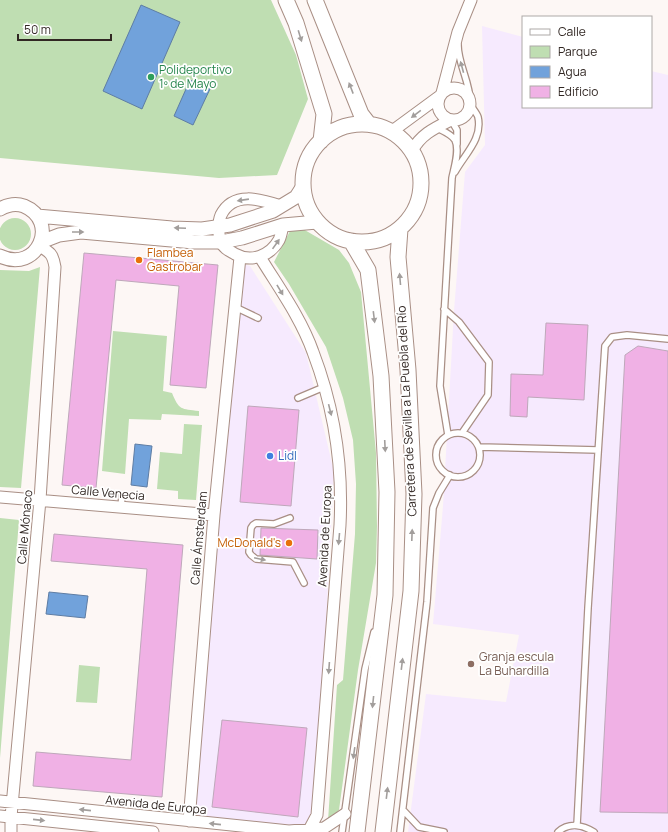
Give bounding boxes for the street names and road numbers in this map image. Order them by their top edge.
street label: Carretera de Sevilla a La Puebla del Río [392,305,421,517]
street label: Calle Venecia [71,481,145,504]
street label: Avenida de Europa [313,485,336,587]
street label: Calle Mónaco [13,489,36,565]
street label: Calle Ámsterdam [186,490,211,586]
street label: Avenida de Europa [105,791,207,818]

